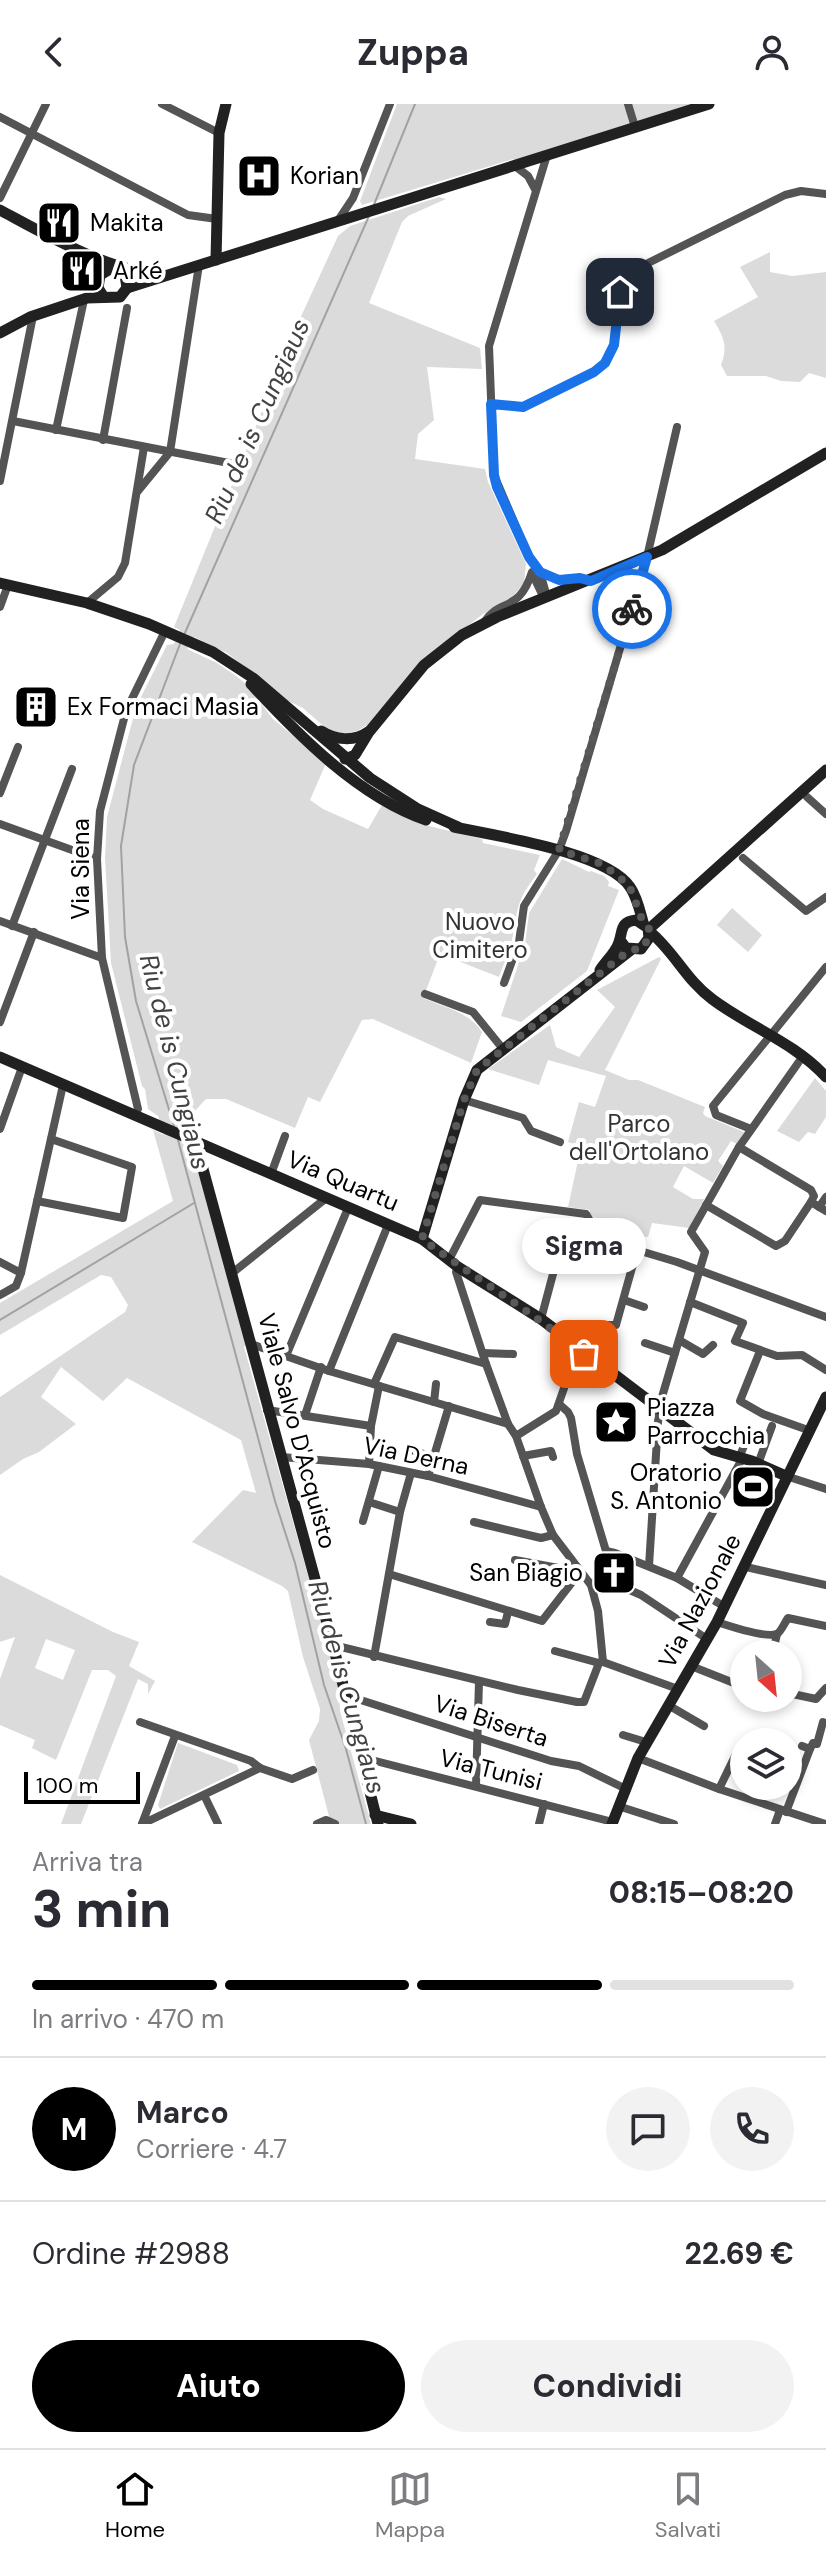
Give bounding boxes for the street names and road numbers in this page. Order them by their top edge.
street label: Via Siena [65,818,96,920]
street label: Via Quartu [283,1143,404,1218]
street label: Viale Salvo D'Acquisto [251,1310,344,1552]
street label: Via Derna [360,1429,472,1482]
street label: Via Nazionale [651,1528,748,1673]
street label: Via Biserta [430,1687,552,1754]
street label: Via Tunisi [437,1742,546,1797]

